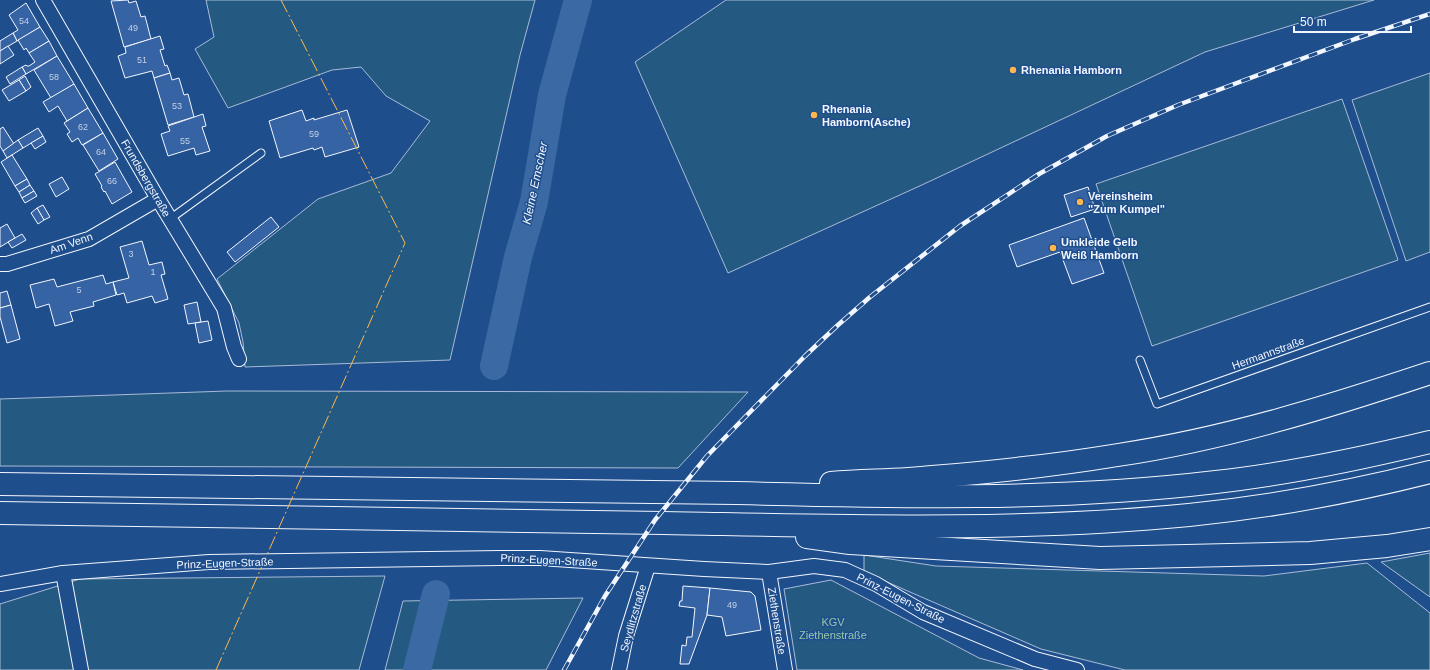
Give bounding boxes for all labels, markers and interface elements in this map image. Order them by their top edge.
scale bar [1294,8,1411,34]
text: 50 m [1300,15,1327,29]
house number: 54 [19,16,29,26]
house number: 49 [128,23,138,33]
house number: 51 [137,55,147,65]
place label: Rhenania Hamborn [1021,64,1122,76]
marker: Rhenania Hamborn [1008,65,1018,75]
house number: 58 [49,72,59,82]
house number: 53 [172,101,182,111]
place label: Rhenania Hamborn(Asche) [822,103,911,128]
marker: Rhenania Hamborn(Asche) [809,110,819,120]
house number: 62 [78,122,88,132]
house number: 59 [309,129,319,139]
house number: 55 [180,136,190,146]
street label: Frundsbergstraße [119,137,173,219]
water label: Kleine Emscher [519,139,551,226]
house number: 64 [96,147,106,157]
house number: 66 [107,176,117,186]
place label: Vereinsheim "Zum Kumpel" [1088,190,1165,215]
marker: Vereinsheim "Zum Kumpel" [1075,197,1085,207]
street label: Am Venn [48,230,94,256]
place label: Umkleide Gelb Weiß Hamborn [1061,236,1139,261]
marker: Umkleide Gelb Weiß Hamborn [1048,243,1058,253]
house number: 3 [128,249,134,259]
house number: 1 [150,267,156,277]
house number: 5 [76,285,82,295]
street label: Hermannstraße [1230,334,1306,372]
street label: Prinz-Eugen-Straße [500,551,598,569]
street label: Prinz-Eugen-Straße [176,555,274,571]
street label: Prinz-Eugen-Straße [855,571,947,625]
street label: Seydlitzstraße [618,583,648,653]
street label: Ziethenstraße [766,587,788,655]
house number: 49 [727,600,737,610]
park label: KGV Ziethenstraße [799,616,867,641]

